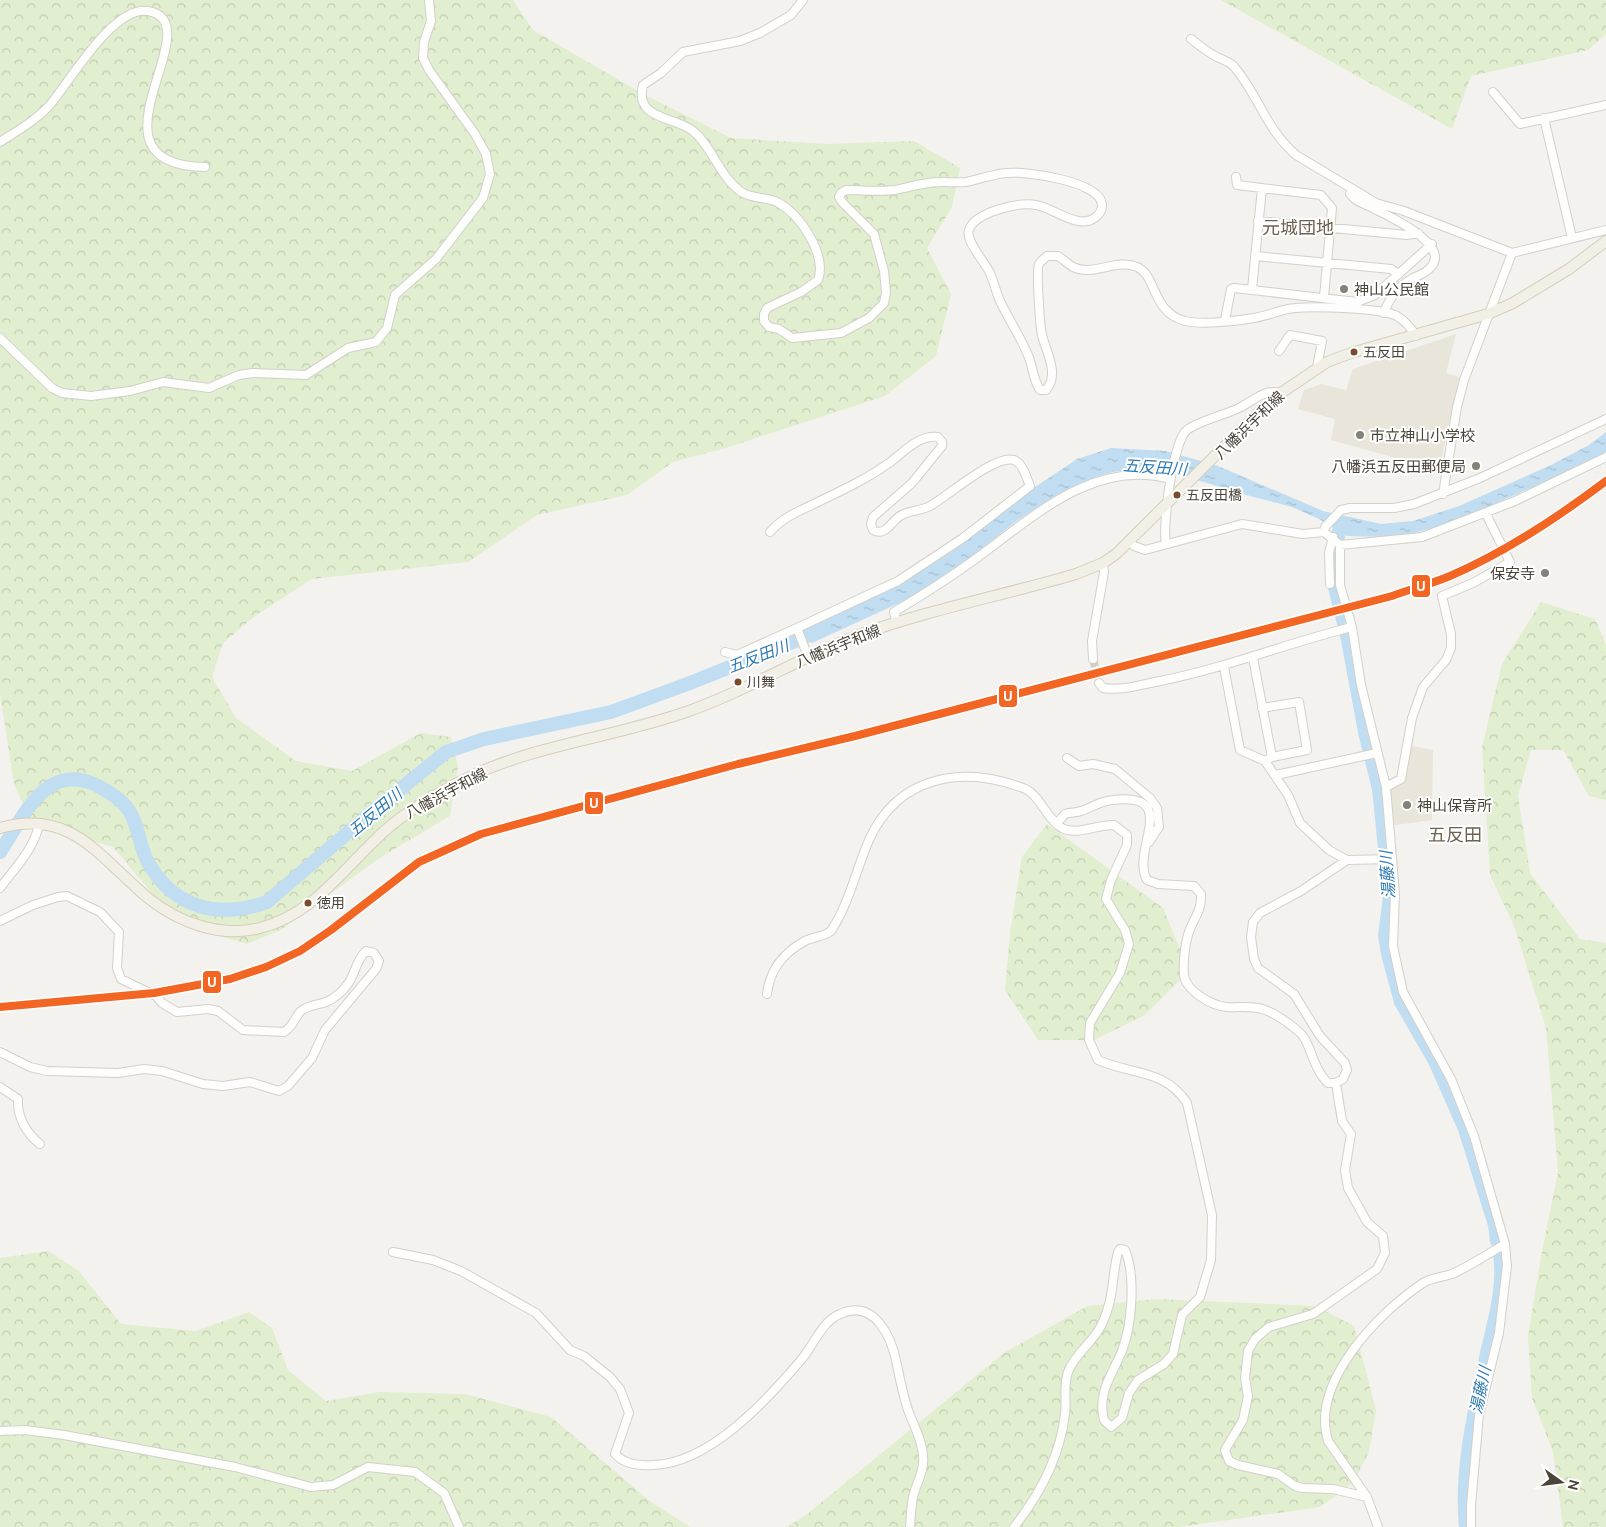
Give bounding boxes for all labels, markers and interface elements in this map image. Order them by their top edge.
district label: 元城団地 [1262,217,1334,237]
place label: 神山公民館 [1354,281,1429,298]
marker: 神山公民館 [1338,283,1350,295]
place label: 五反田 [1363,344,1405,360]
marker: 五反田 [1349,347,1359,357]
street label: 八幡浜宇和線 [1211,388,1287,462]
place label: 市立神山小学校 [1370,427,1475,444]
marker: 市立神山小学校 [1354,429,1366,441]
water label: 五反田川 [1122,456,1190,478]
place label: 八幡浜五反田郵便局 [1331,458,1466,475]
marker: 八幡浜五反田郵便局 [1470,460,1482,472]
place label: 五反田橋 [1186,487,1242,503]
marker: 五反田橋 [1172,490,1182,500]
place label: 保安寺 [1490,565,1535,582]
marker: 保安寺 [1539,567,1551,579]
line badge: U [1411,574,1431,598]
text: U [1416,578,1426,594]
street label: 八幡浜宇和線 [793,621,883,671]
water label: 五反田川 [725,635,793,676]
place label: 川舞 [747,674,775,690]
marker: 川舞 [733,677,743,687]
line badge: U [998,684,1018,708]
text: U [1003,688,1013,704]
street label: 八幡浜宇和線 [402,764,490,822]
water label: 五反田川 [345,783,407,839]
line badge: U [584,791,604,815]
text: U [589,795,599,811]
place label: 神山保育所 [1417,797,1492,814]
marker: 神山保育所 [1401,799,1413,811]
district label: 五反田 [1428,824,1482,844]
water label: 湯藤川 [1376,848,1398,900]
place label: 徳用 [317,895,345,911]
marker: 徳用 [303,898,313,908]
line badge: U [202,970,222,994]
text: U [207,974,217,990]
water label: 湯藤川 [1466,1363,1494,1415]
north arrow [1536,1457,1586,1507]
text: N [1565,1478,1583,1492]

